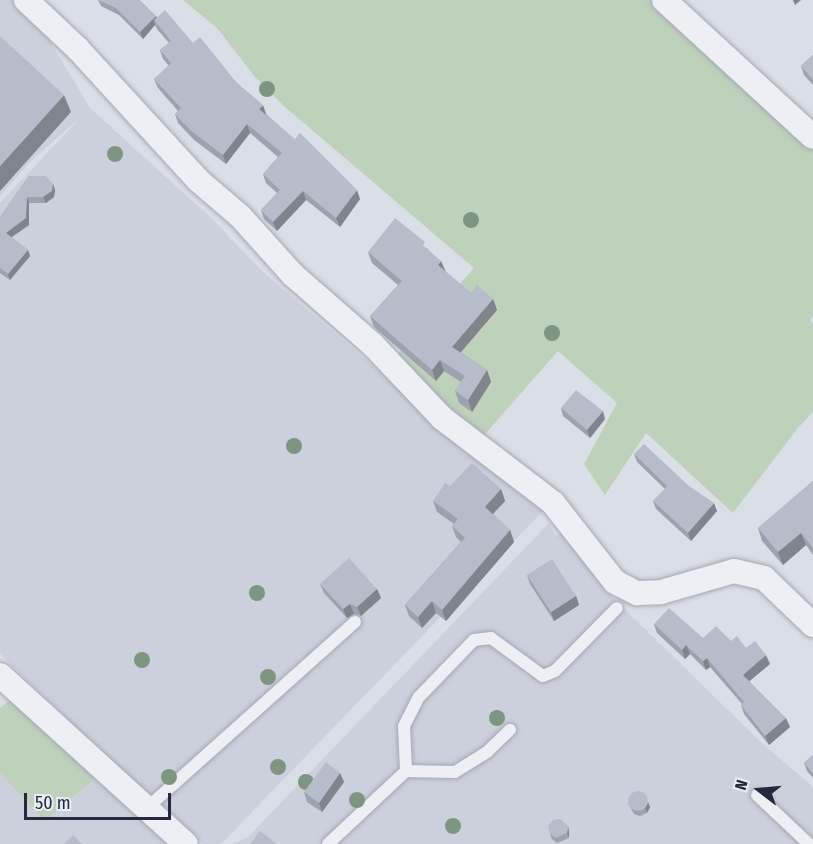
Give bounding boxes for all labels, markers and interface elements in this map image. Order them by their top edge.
north arrow [729,760,789,820]
text: N [731,778,752,792]
scale bar [27,781,174,819]
text: 50 m [35,792,71,814]

